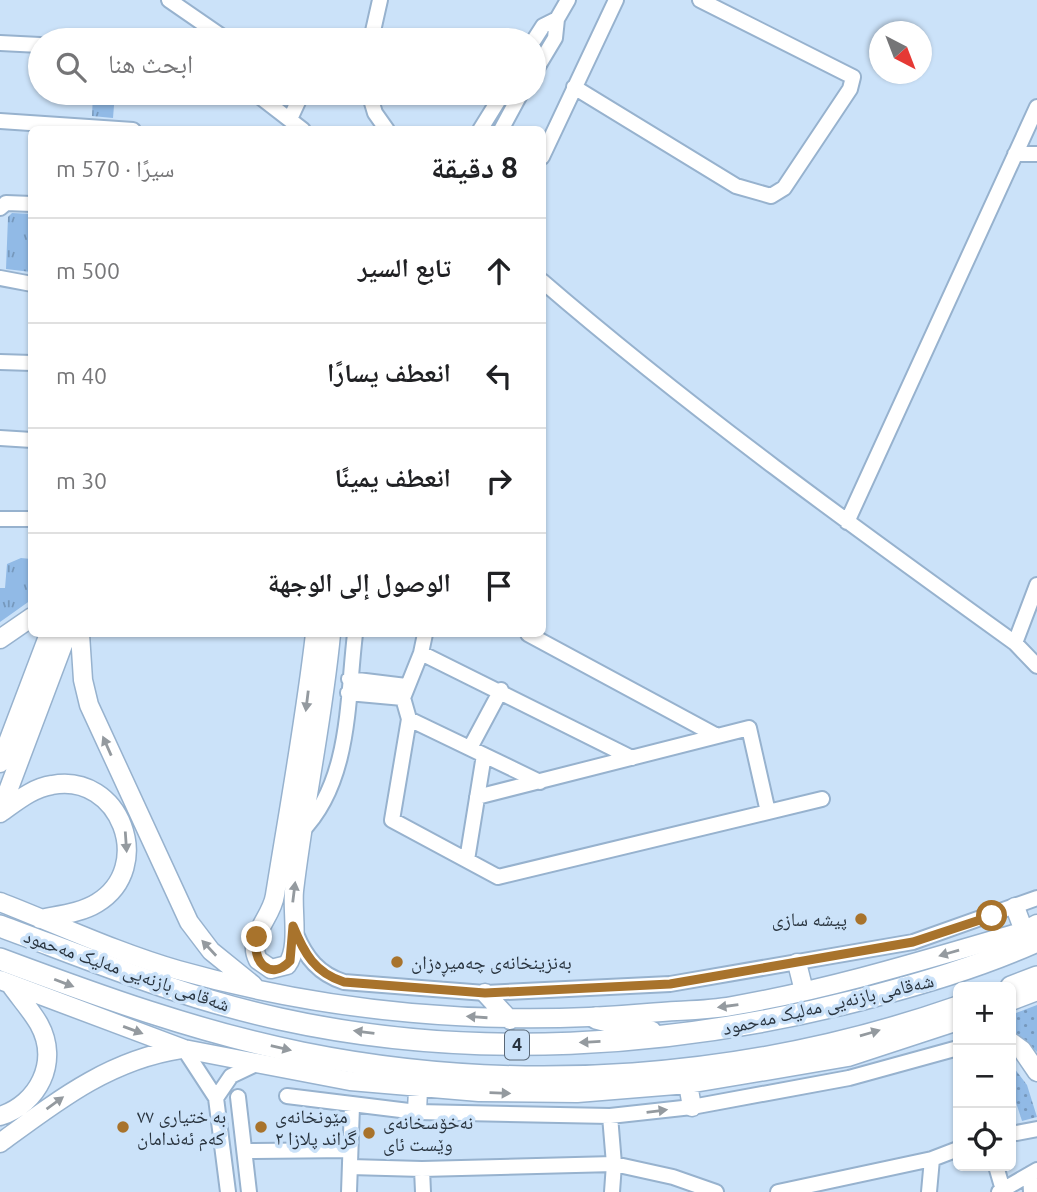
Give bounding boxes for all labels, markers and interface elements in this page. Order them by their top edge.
north arrow [869,21,932,84]
search box [28,28,546,105]
icon: search [52,48,90,86]
text: ابحث هنا [108,49,193,78]
text: 8 دقيقة [431,150,518,184]
text: سيرًا · 570 m [56,156,174,181]
icon: ahead [480,252,518,290]
text: تابع السير [358,253,451,282]
text: 500 m [56,258,120,283]
icon: left [480,357,518,395]
text: انعطف يسارًا [327,358,451,387]
text: 40 m [56,363,107,388]
icon: right [480,462,518,500]
text: انعطف يمينًا [335,463,451,492]
text: 30 m [56,468,107,493]
icon: arrive [480,567,518,605]
text: الوصول إلى الوجهة [268,568,451,597]
one-way arrow [301,690,312,712]
one-way arrow [101,735,112,756]
one-way arrow [121,831,132,853]
one-way arrow [289,881,300,903]
route start [976,900,1007,931]
place label: پیشه سازی [772,908,847,931]
marker: پیشه سازی [853,911,869,927]
route end [241,921,272,952]
street label: شەقامی بازنەیی مەلیک مەحمود [21,924,233,1017]
one-way arrow [201,939,217,957]
one-way arrow [938,949,959,959]
place label: بەنزینخانەی چەمیڕەزان [411,951,572,977]
marker: بەنزینخانەی چەمیڕەزان [389,954,405,970]
street label: شەقامی بازنەیی مەلیک مەحمود [720,969,936,1040]
one-way arrow [53,977,74,988]
map controls [953,982,1016,1171]
button: + [953,982,1016,1045]
one-way arrow [717,1000,739,1011]
one-way arrow [465,1012,487,1023]
one-way arrow [122,1025,143,1036]
one-way arrow [352,1027,374,1038]
one-way arrow [860,1028,881,1038]
road number: 4 [505,1030,529,1060]
one-way arrow [579,1037,601,1048]
one-way arrow [271,1043,293,1054]
button: − [953,1045,1016,1108]
one-way arrow [490,1087,512,1099]
one-way arrow [46,1096,64,1110]
place label: بە ختیاری ٧٧ کەم ئەندامان [137,1105,226,1152]
place label: مێونخانەی گراند پلازا ٢ [275,1105,357,1150]
one-way arrow [646,1106,668,1117]
button: locate [953,1108,1016,1171]
place label: نەخۆسخانەی وێست ئای [383,1111,473,1156]
marker: بە ختیاری ٧٧ کەم ئەندامان [115,1119,131,1135]
marker: مێونخانەی گراند پلازا ٢ [253,1119,269,1135]
marker: نەخۆسخانەی وێست ئای [361,1125,377,1141]

